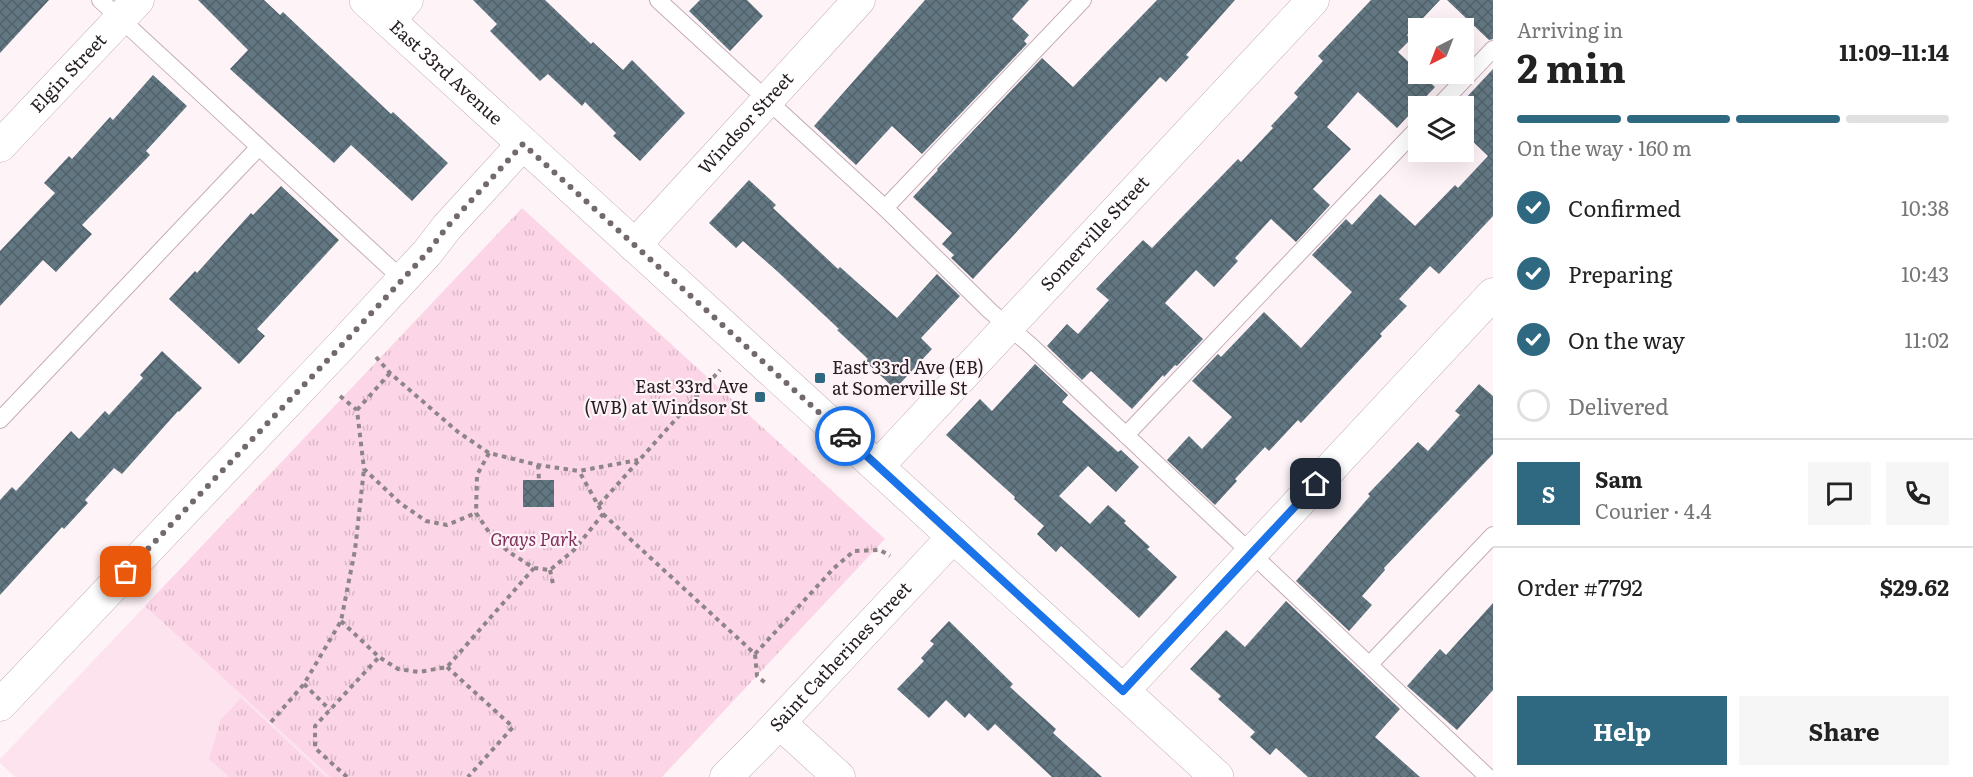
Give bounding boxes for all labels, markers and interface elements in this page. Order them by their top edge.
street label: East 33rd Avenue [384,13,509,131]
text: Arriving in [1517,14,1623,44]
north arrow [1408,18,1474,84]
map controls [1408,18,1474,162]
street label: Elgin Street [23,26,112,118]
text: 11:09–11:14 [1839,35,1949,68]
text: 2 min [1517,37,1626,95]
street label: Windsor Street [691,65,799,180]
button: layers [1408,96,1474,162]
text: On the way · 160 m [1517,132,1692,162]
street label: Somerville Street [1033,168,1155,296]
icon: check [1517,191,1550,224]
text: Confirmed [1568,191,1681,224]
text: 10:38 [1901,192,1949,222]
icon: check [1517,257,1550,290]
text: Preparing [1568,257,1672,290]
text: 10:43 [1901,258,1949,288]
icon: check [1517,323,1550,356]
text: On the way [1568,323,1685,356]
text: 11:02 [1905,324,1949,354]
place label: East 33rd Ave (EB) at Somerville St [832,353,984,401]
marker: East 33rd Ave (EB) at Somerville St [813,371,827,385]
place label: East 33rd Ave (WB) at Windsor St [584,372,749,420]
text: Delivered [1568,389,1669,422]
marker: East 33rd Ave (WB) at Windsor St [753,390,767,404]
courier [815,406,875,466]
icon: car [829,420,862,453]
pin [1290,458,1341,509]
text: Sam [1595,462,1643,495]
button: chat [1808,462,1871,525]
button: phone [1886,462,1949,525]
icon: home [1299,467,1332,500]
text: S [1542,477,1555,510]
text: Courier · 4.4 [1595,495,1712,525]
park label: Grays Park [490,525,578,552]
pin [100,546,151,597]
icon: bag [109,555,142,588]
text: Order #7792 [1517,570,1643,603]
text: $29.62 [1880,570,1949,603]
street label: Saint Catherines Street [762,574,917,737]
button: Help [1517,696,1727,765]
button: Share [1739,696,1949,765]

